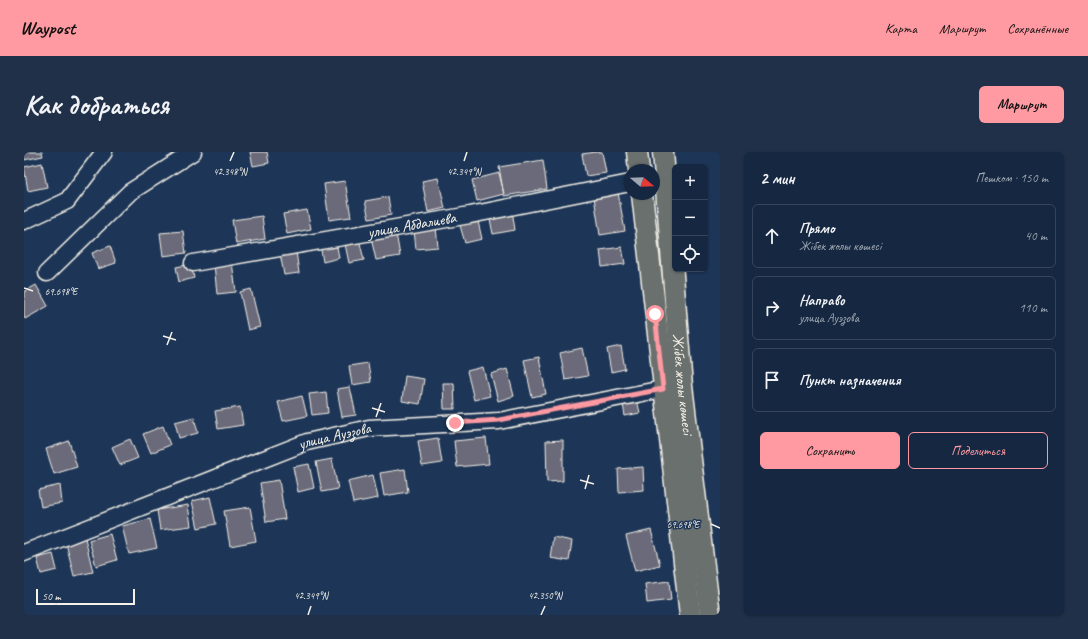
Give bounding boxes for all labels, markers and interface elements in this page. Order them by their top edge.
text: Waypost [20,16,75,40]
text: Карта [885,20,917,37]
text: Маршрут [939,20,985,37]
text: Сохранённые [1007,20,1068,37]
button: Маршрут [979,86,1064,123]
text: Как добраться [24,87,169,122]
north arrow [624,164,660,200]
map controls [672,164,708,272]
button: + [672,164,708,200]
text: 42.348°N [213,165,249,178]
text: 42.349°N [447,165,483,178]
text: 2 мин [760,168,795,189]
text: Пешком · 150 m [975,170,1048,186]
button: − [672,200,708,236]
street label: улица Абдалиева [365,207,459,243]
text: Прямо [799,219,835,238]
icon: ahead [761,225,783,247]
text: 40 m [1025,228,1047,244]
button: locate [672,236,708,272]
text: Жібек жолы көшесі [799,238,881,254]
text: 69.698°E [45,285,79,298]
text: Направо [799,291,845,310]
icon: right [761,297,783,319]
text: 110 m [1019,300,1047,316]
route start [646,305,664,323]
text: улица Ауэзова [799,310,859,326]
street label: Жібек жолы көшесі [668,333,698,438]
icon: arrive [761,369,783,391]
text: Пункт назначения [799,371,901,390]
route end [446,414,464,432]
street label: улица Ауэзова [294,418,374,455]
button: Сохранить [760,432,900,469]
button: Поделиться [908,432,1048,469]
text: 69.698°E [667,518,701,531]
scale bar [36,587,135,606]
text: 50 m [42,589,61,603]
text: 42.349°N [294,589,330,602]
text: 42.350°N [528,589,564,602]

